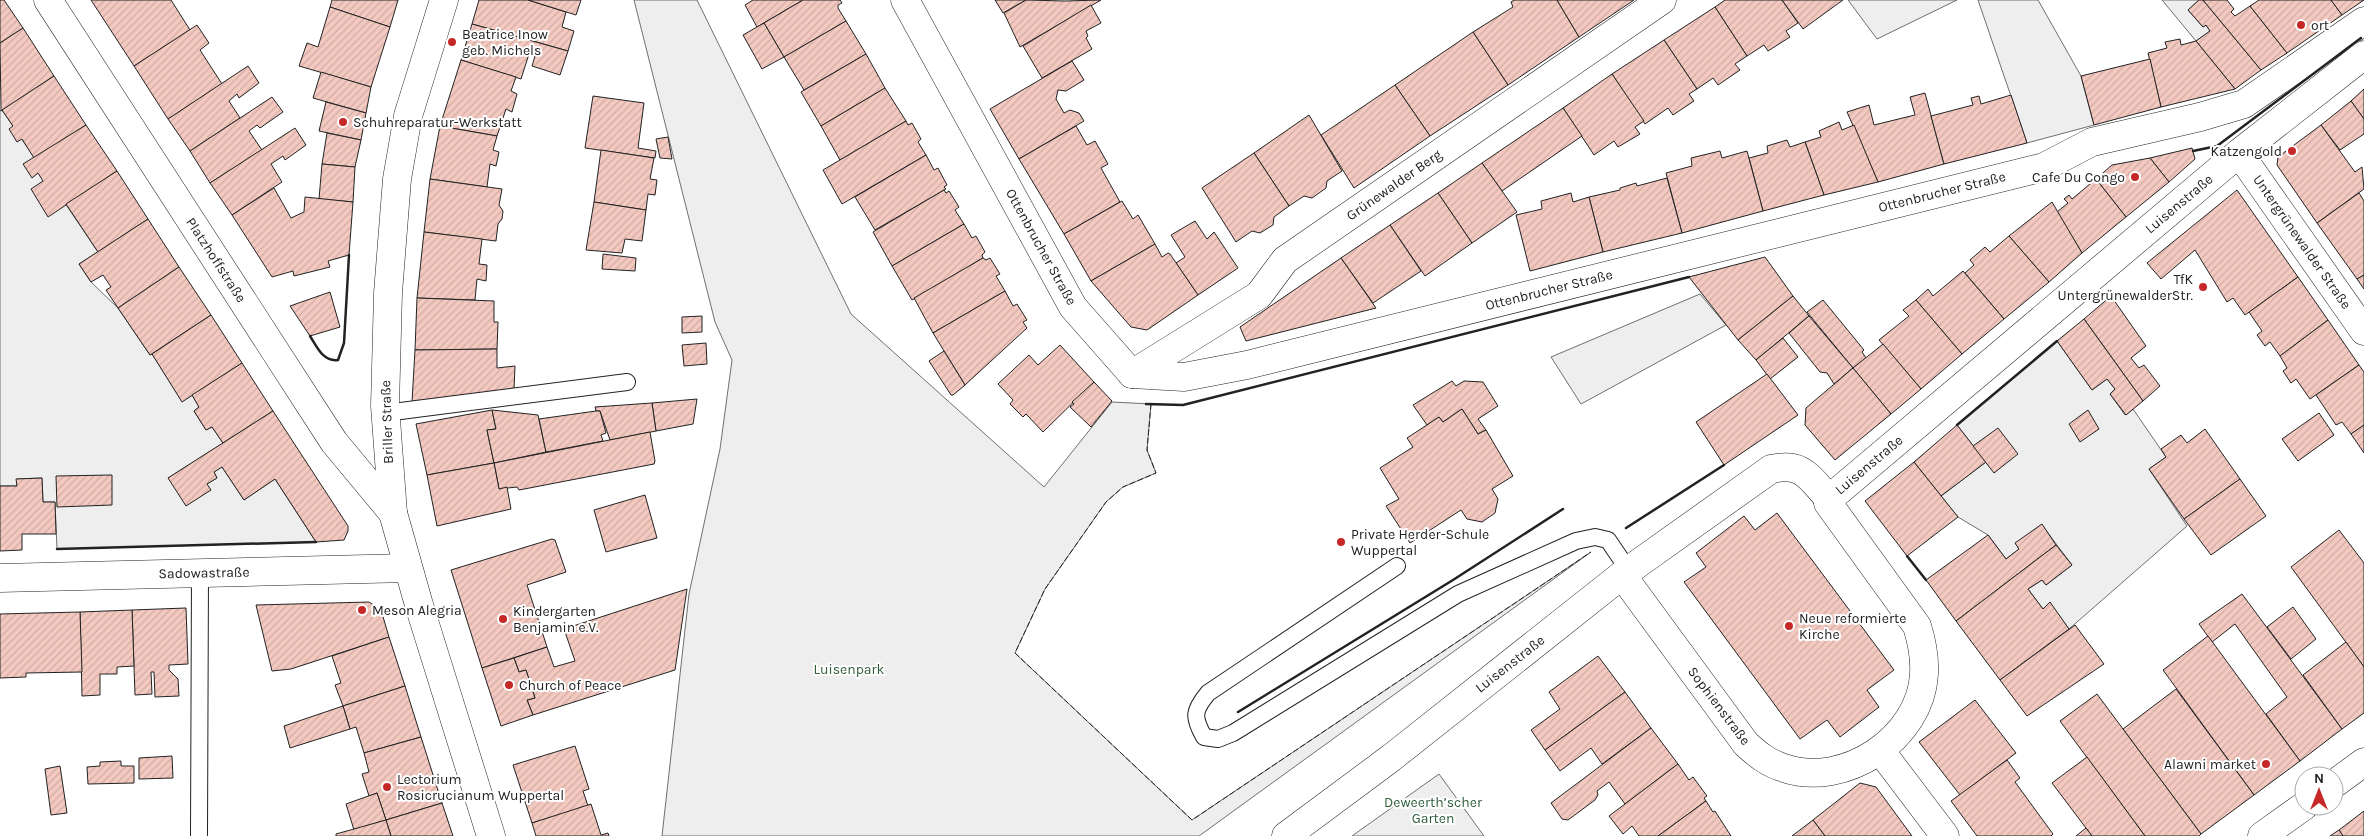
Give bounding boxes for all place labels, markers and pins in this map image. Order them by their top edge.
place label: ort [2311,17,2329,34]
marker: ort [2295,19,2307,31]
place label: Beatrice Inow geb. Michels [462,26,548,59]
marker: Beatrice Inow geb. Michels [446,36,458,48]
place label: Schuhreparatur-Werkstatt [353,114,522,131]
marker: Schuhreparatur-Werkstatt [337,116,349,128]
place label: Katzengold [2210,143,2282,160]
marker: Katzengold [2286,145,2298,157]
place label: Cafe Du Congo [2032,169,2125,186]
marker: Cafe Du Congo [2129,171,2141,183]
place label: TfK UntergrünewalderStr. [2057,271,2194,304]
marker: TfK UntergrünewalderStr. [2197,281,2209,293]
place label: Private Herder-Schule Wuppertal [1351,526,1489,559]
marker: Private Herder-Schule Wuppertal [1335,536,1347,548]
place label: Meson Alegria [372,602,462,619]
place label: Kindergarten Benjamin e.V. [513,603,599,636]
marker: Meson Alegria [356,604,368,616]
place label: Neue reformierte Kirche [1799,610,1907,643]
marker: Kindergarten Benjamin e.V. [497,613,509,625]
marker: Neue reformierte Kirche [1783,620,1795,632]
place label: Church of Peace [519,677,621,694]
marker: Church of Peace [503,679,515,691]
place label: Alawni market [2164,756,2256,773]
marker: Alawni market [2260,758,2272,770]
place label: Lectorium Rosicrucianum Wuppertal [397,771,564,804]
marker: Lectorium Rosicrucianum Wuppertal [381,781,393,793]

